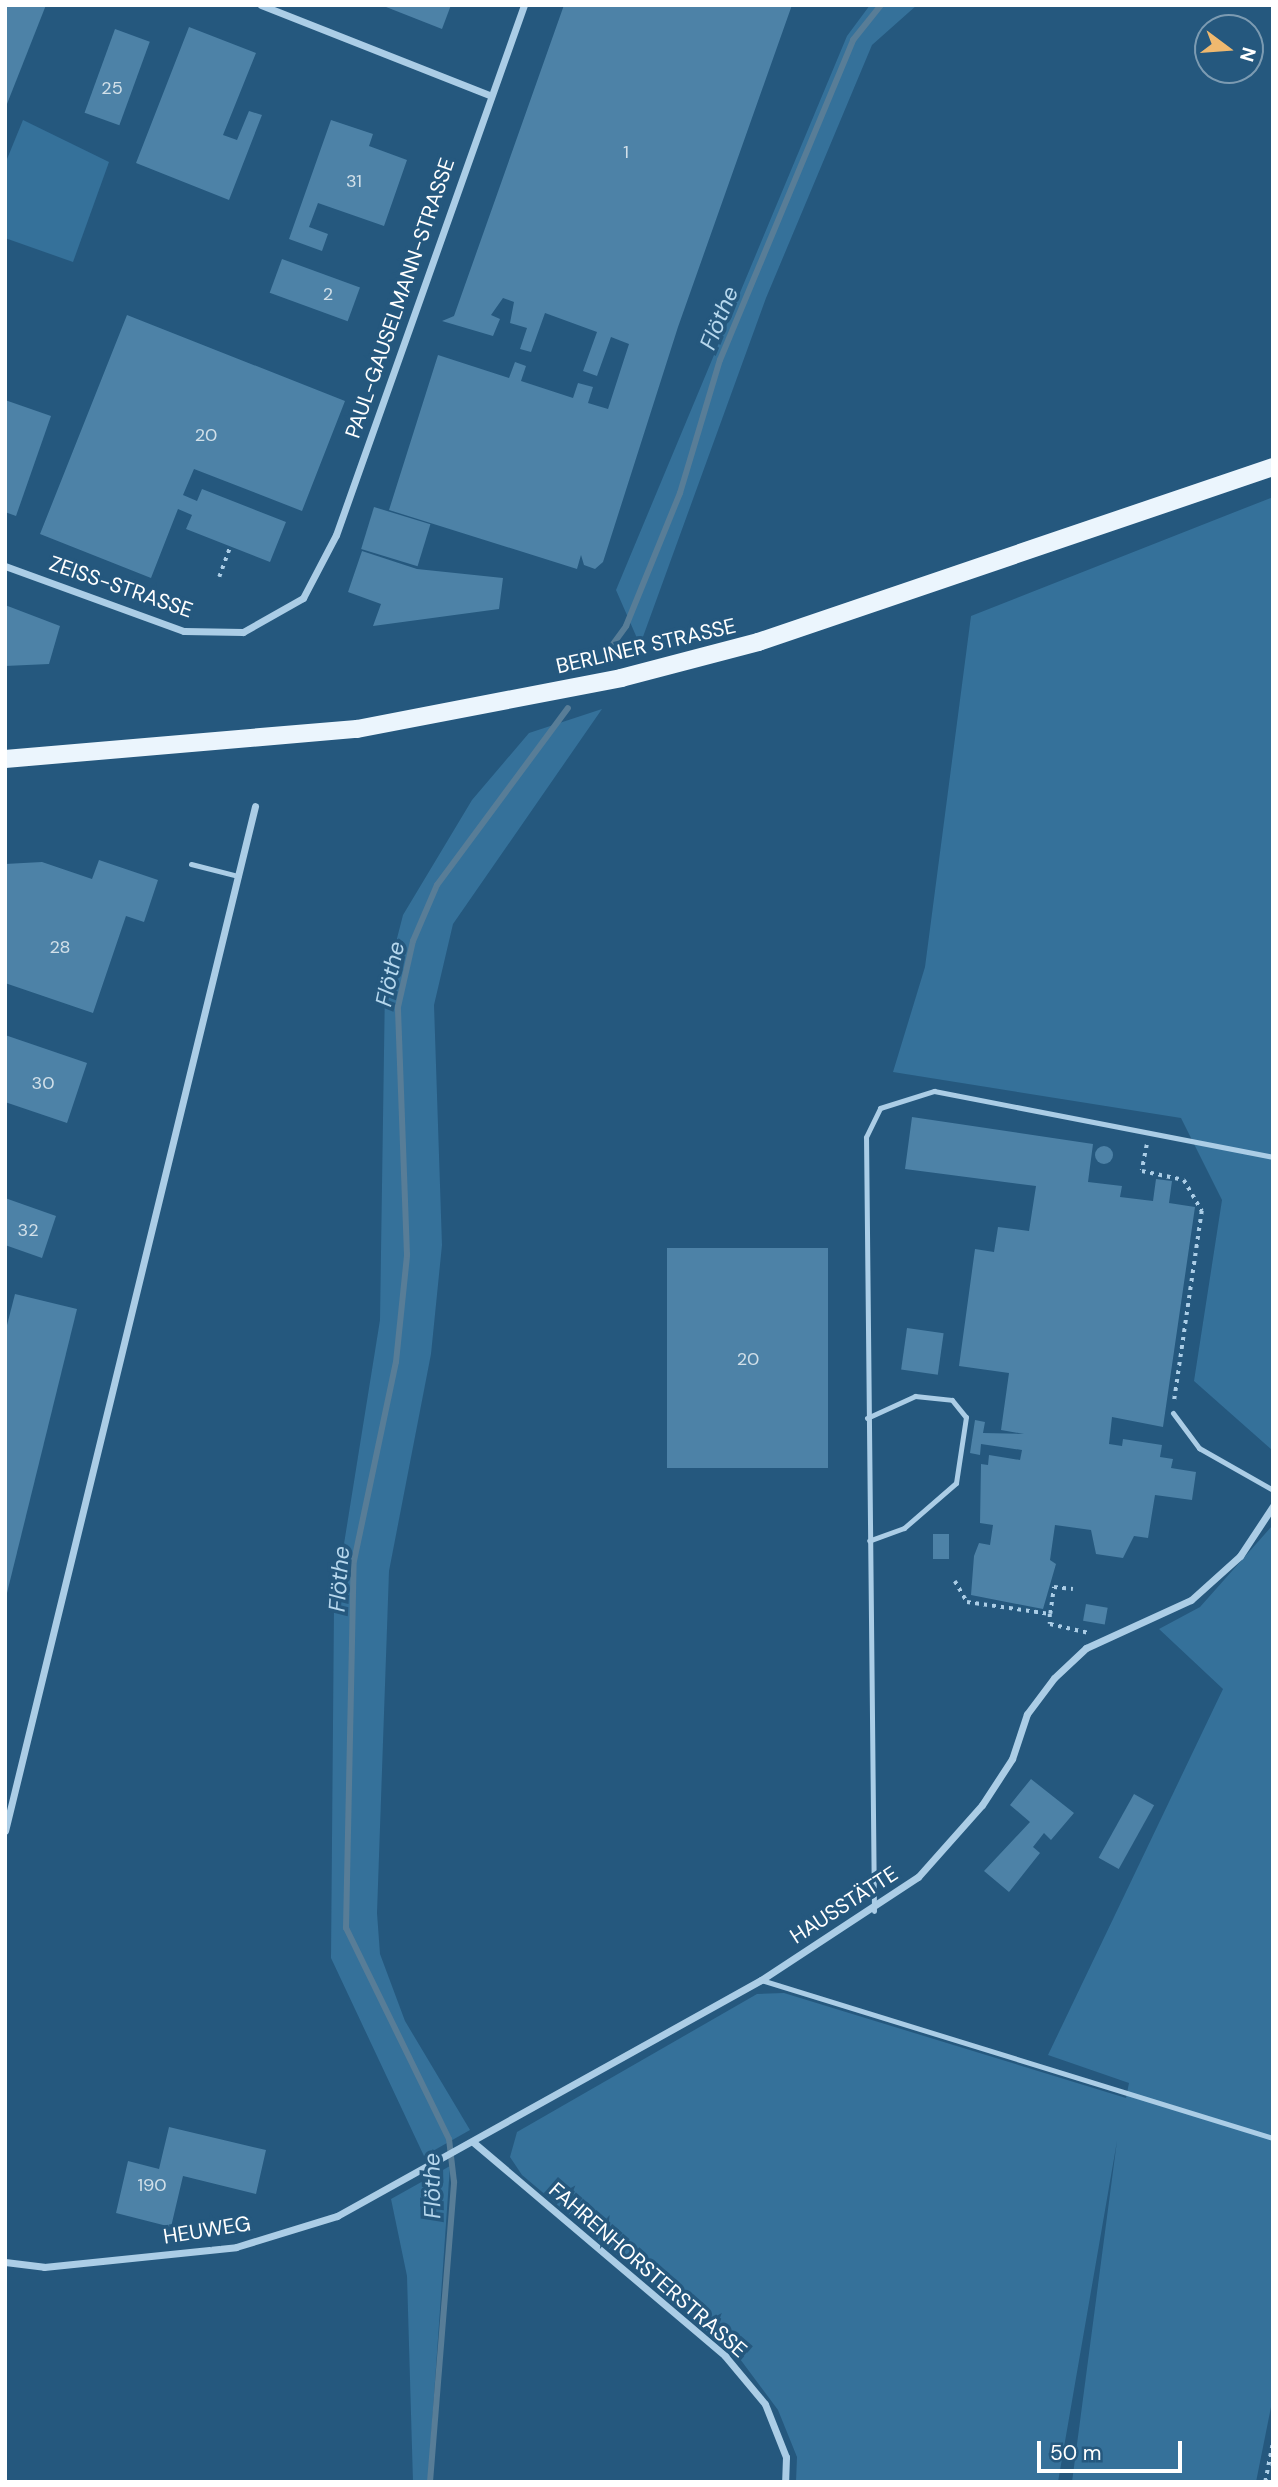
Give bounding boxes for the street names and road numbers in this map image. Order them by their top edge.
street label: PAUL-GAUSELMANN-STRASSE [340,155,460,441]
street label: ZEISS-STRASSE [46,551,196,623]
street label: BERLINER STRASSE [554,613,738,679]
street label: HAUSSTÄTTE [785,1861,903,1949]
street label: FAHRENHORSTERSTRASSE [544,2177,752,2363]
street label: HEUWEG [162,2211,252,2249]

